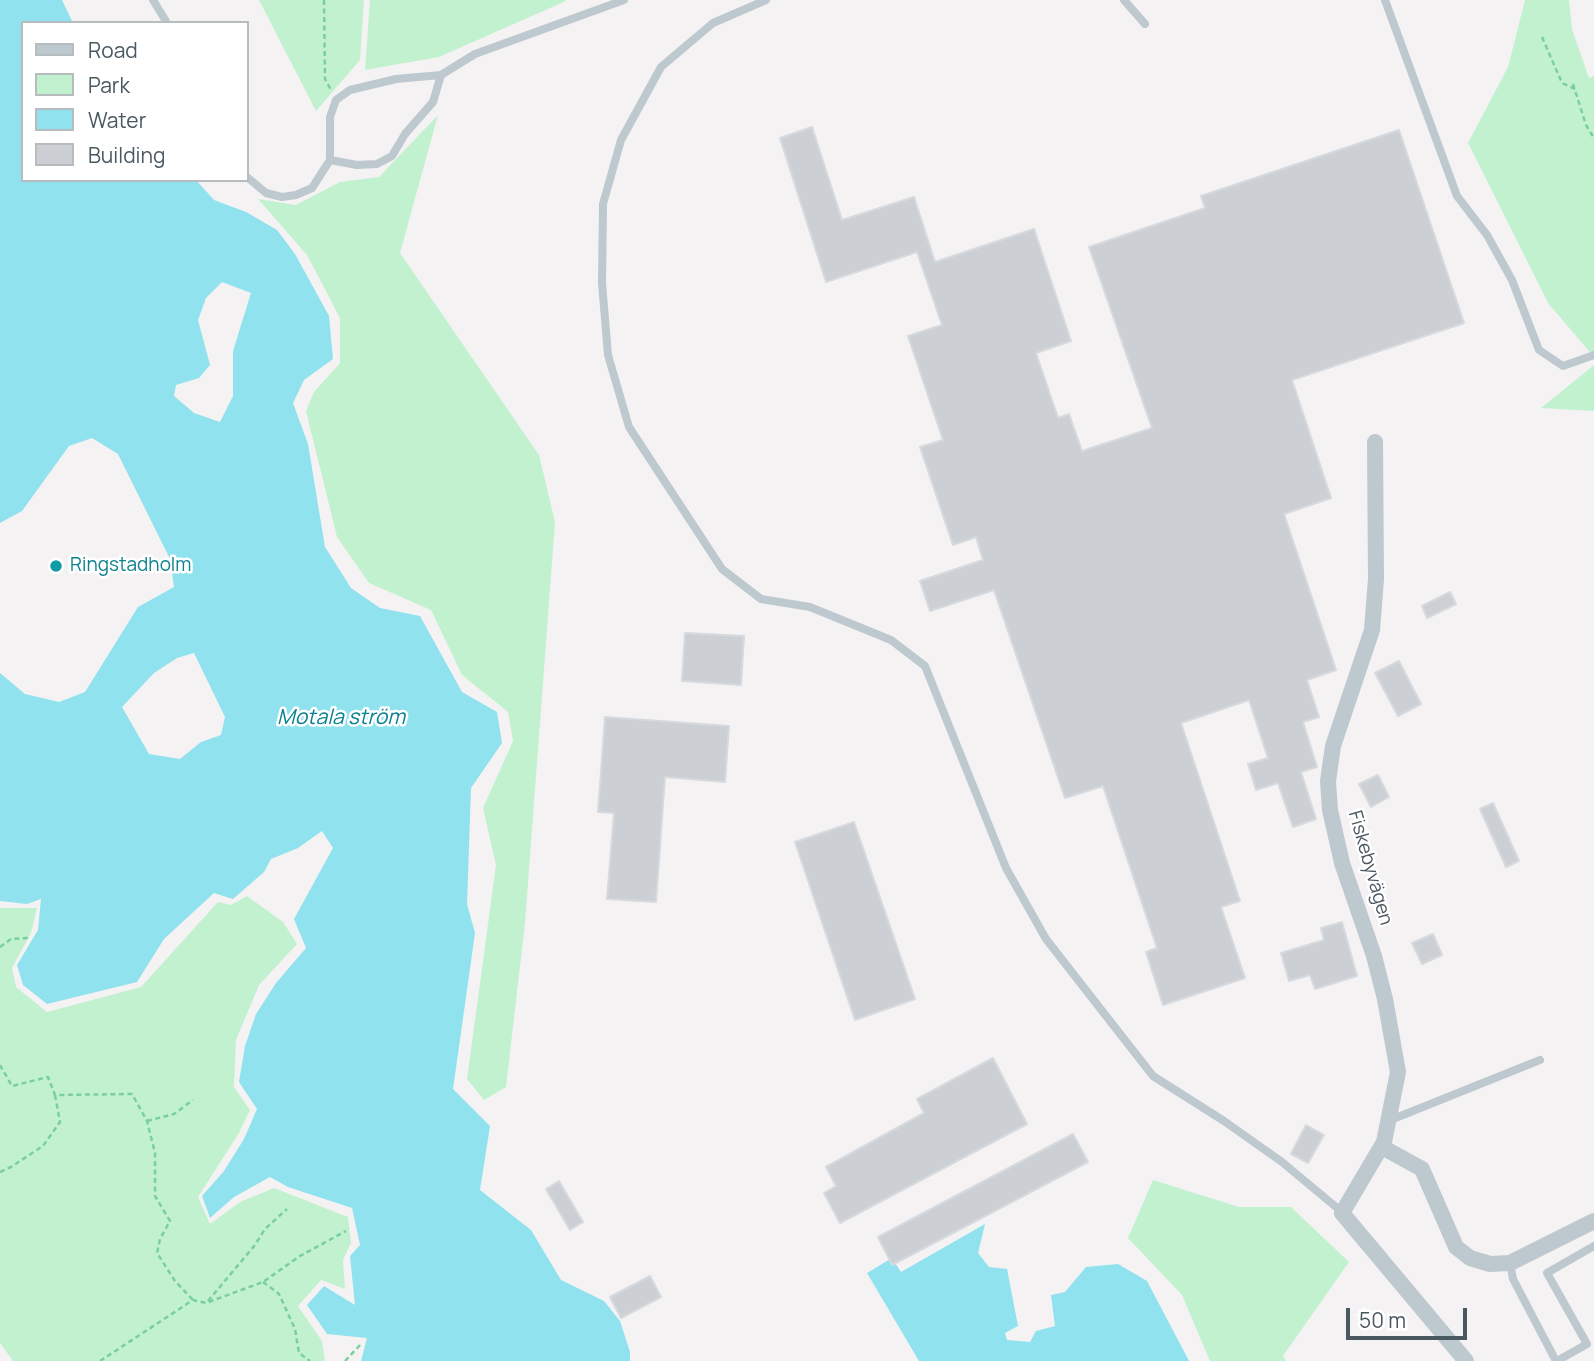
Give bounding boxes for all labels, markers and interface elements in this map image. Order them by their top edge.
legend [21,21,248,182]
text: Road [88,36,138,64]
text: Park [88,71,130,99]
text: Water [88,106,146,134]
text: Building [88,141,165,169]
place label: Ringstadholm [70,555,191,577]
marker: Ringstadholm [48,558,64,574]
water label: Motala ström [277,705,405,731]
street label: Fiskebyvägen [1343,808,1397,928]
scale bar [1349,1294,1470,1338]
text: 50 m [1359,1306,1406,1334]

